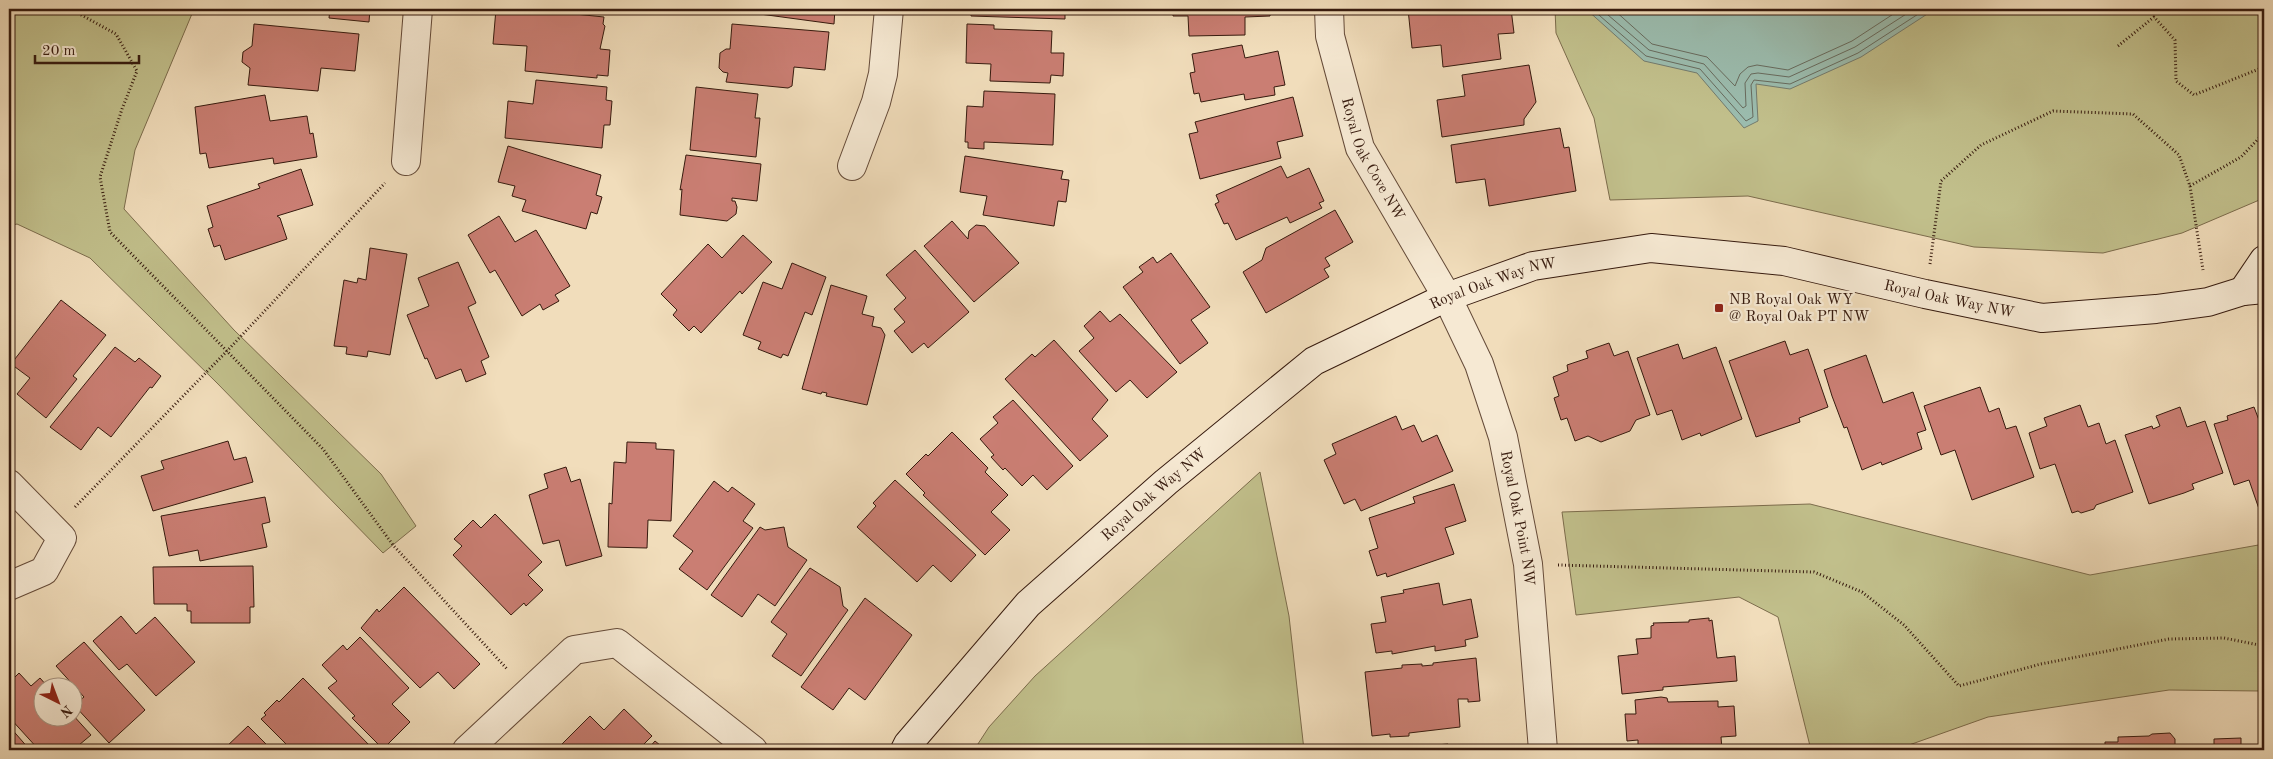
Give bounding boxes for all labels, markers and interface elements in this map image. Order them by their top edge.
scale bar [35,32,139,64]
text: 20 m [42,44,76,59]
street label: Royal Oak Cove NW [1338,96,1407,223]
street label: Royal Oak Way NW [1428,257,1557,313]
street label: Royal Oak Way NW [1882,279,2016,321]
place label: NB Royal Oak WY @ Royal Oak PT NW [1729,293,1869,325]
marker: NB Royal Oak WY @ Royal Oak PT NW [1713,302,1725,314]
street label: Royal Oak Way NW [1099,446,1210,544]
street label: Royal Oak Point NW [1497,449,1536,586]
north arrow [32,676,82,726]
text: N [57,702,75,720]

